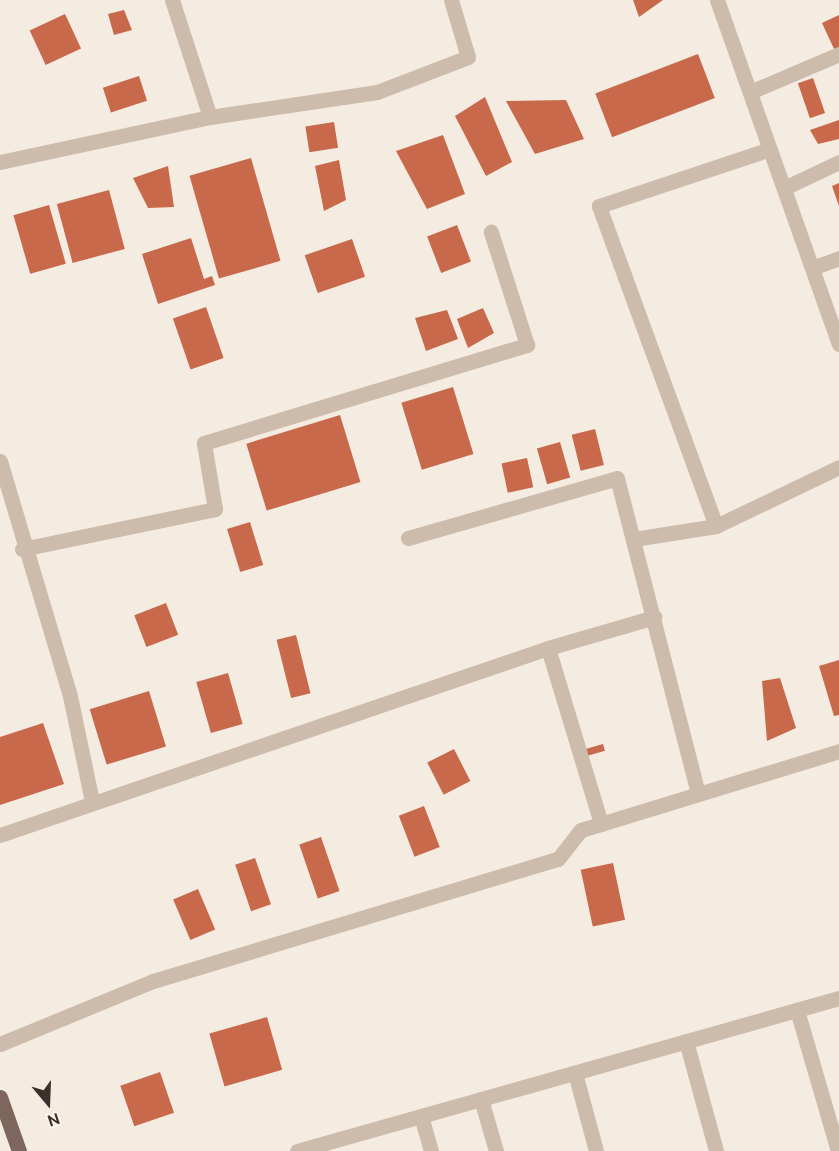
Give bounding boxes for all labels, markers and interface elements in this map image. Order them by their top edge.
north arrow [18,1073,78,1133]
text: N [45,1110,62,1130]

